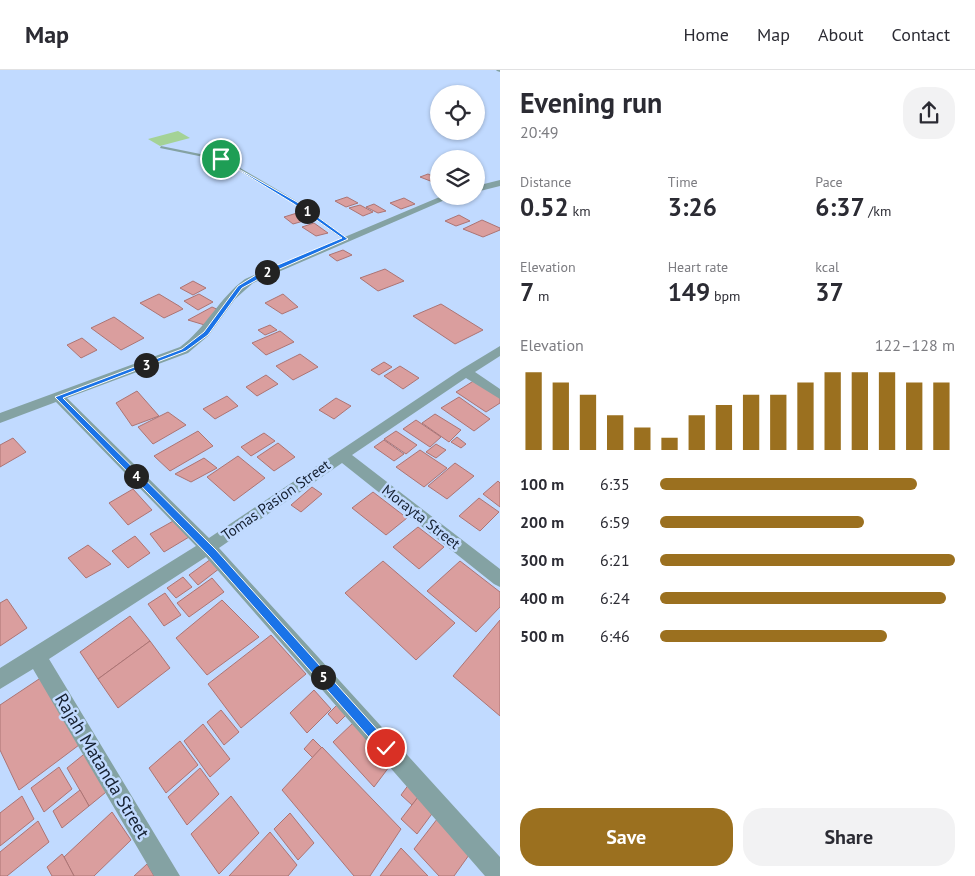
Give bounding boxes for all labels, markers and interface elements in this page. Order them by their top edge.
text: Map [25,19,69,50]
text: Home [683,23,729,46]
text: Map [757,23,790,46]
text: About [818,23,864,46]
text: Contact [892,23,950,46]
text: Evening run [520,84,662,121]
map controls [430,85,485,205]
button: locate [430,85,485,140]
button: share [903,87,955,139]
text: 20:49 [520,122,558,142]
pin [200,138,242,180]
icon: arrive [207,145,235,173]
button: layers [430,150,485,205]
text: Distance [520,173,571,191]
text: Time [668,173,698,191]
text: Pace [815,173,843,191]
text: 0.52 [520,191,569,223]
text: 3:26 [668,191,717,223]
text: 6:37 [815,191,865,223]
pin: 1 [294,198,320,224]
text: 1 [304,202,311,220]
text: km [569,202,591,220]
text: /km [865,202,891,220]
text: Elevation [520,258,576,276]
text: Heart rate [668,258,728,276]
text: kcal [815,258,839,276]
pin: 2 [254,260,280,284]
text: 2 [264,263,271,281]
text: 7 [520,276,534,308]
text: 149 [668,276,710,308]
text: 37 [815,276,844,308]
text: m [534,287,549,305]
text: bpm [710,287,740,305]
text: Elevation [520,335,584,355]
text: 122–128 m [875,335,955,355]
pin: 3 [134,352,158,378]
text: 3 [143,356,150,374]
street label: Tomas Pasion Street [218,455,334,544]
pin: 4 [124,464,148,488]
text: 4 [133,467,140,485]
text: 100 m [520,474,564,494]
text: 6:35 [600,474,630,494]
street label: Morayta Street [378,480,464,553]
text: 200 m [520,512,564,532]
text: 6:59 [600,512,630,532]
text: 300 m [520,550,564,570]
text: 6:21 [600,550,630,570]
text: 400 m [520,588,564,608]
text: 6:24 [600,588,630,608]
text: 500 m [520,626,564,646]
text: 6:46 [600,626,630,646]
pin: 5 [310,664,336,690]
text: 5 [320,668,327,686]
street label: Rajah Matanda Street [50,689,155,843]
pin [365,727,407,769]
icon: check [372,734,400,762]
button: Save [520,808,733,866]
button: Share [743,808,955,866]

